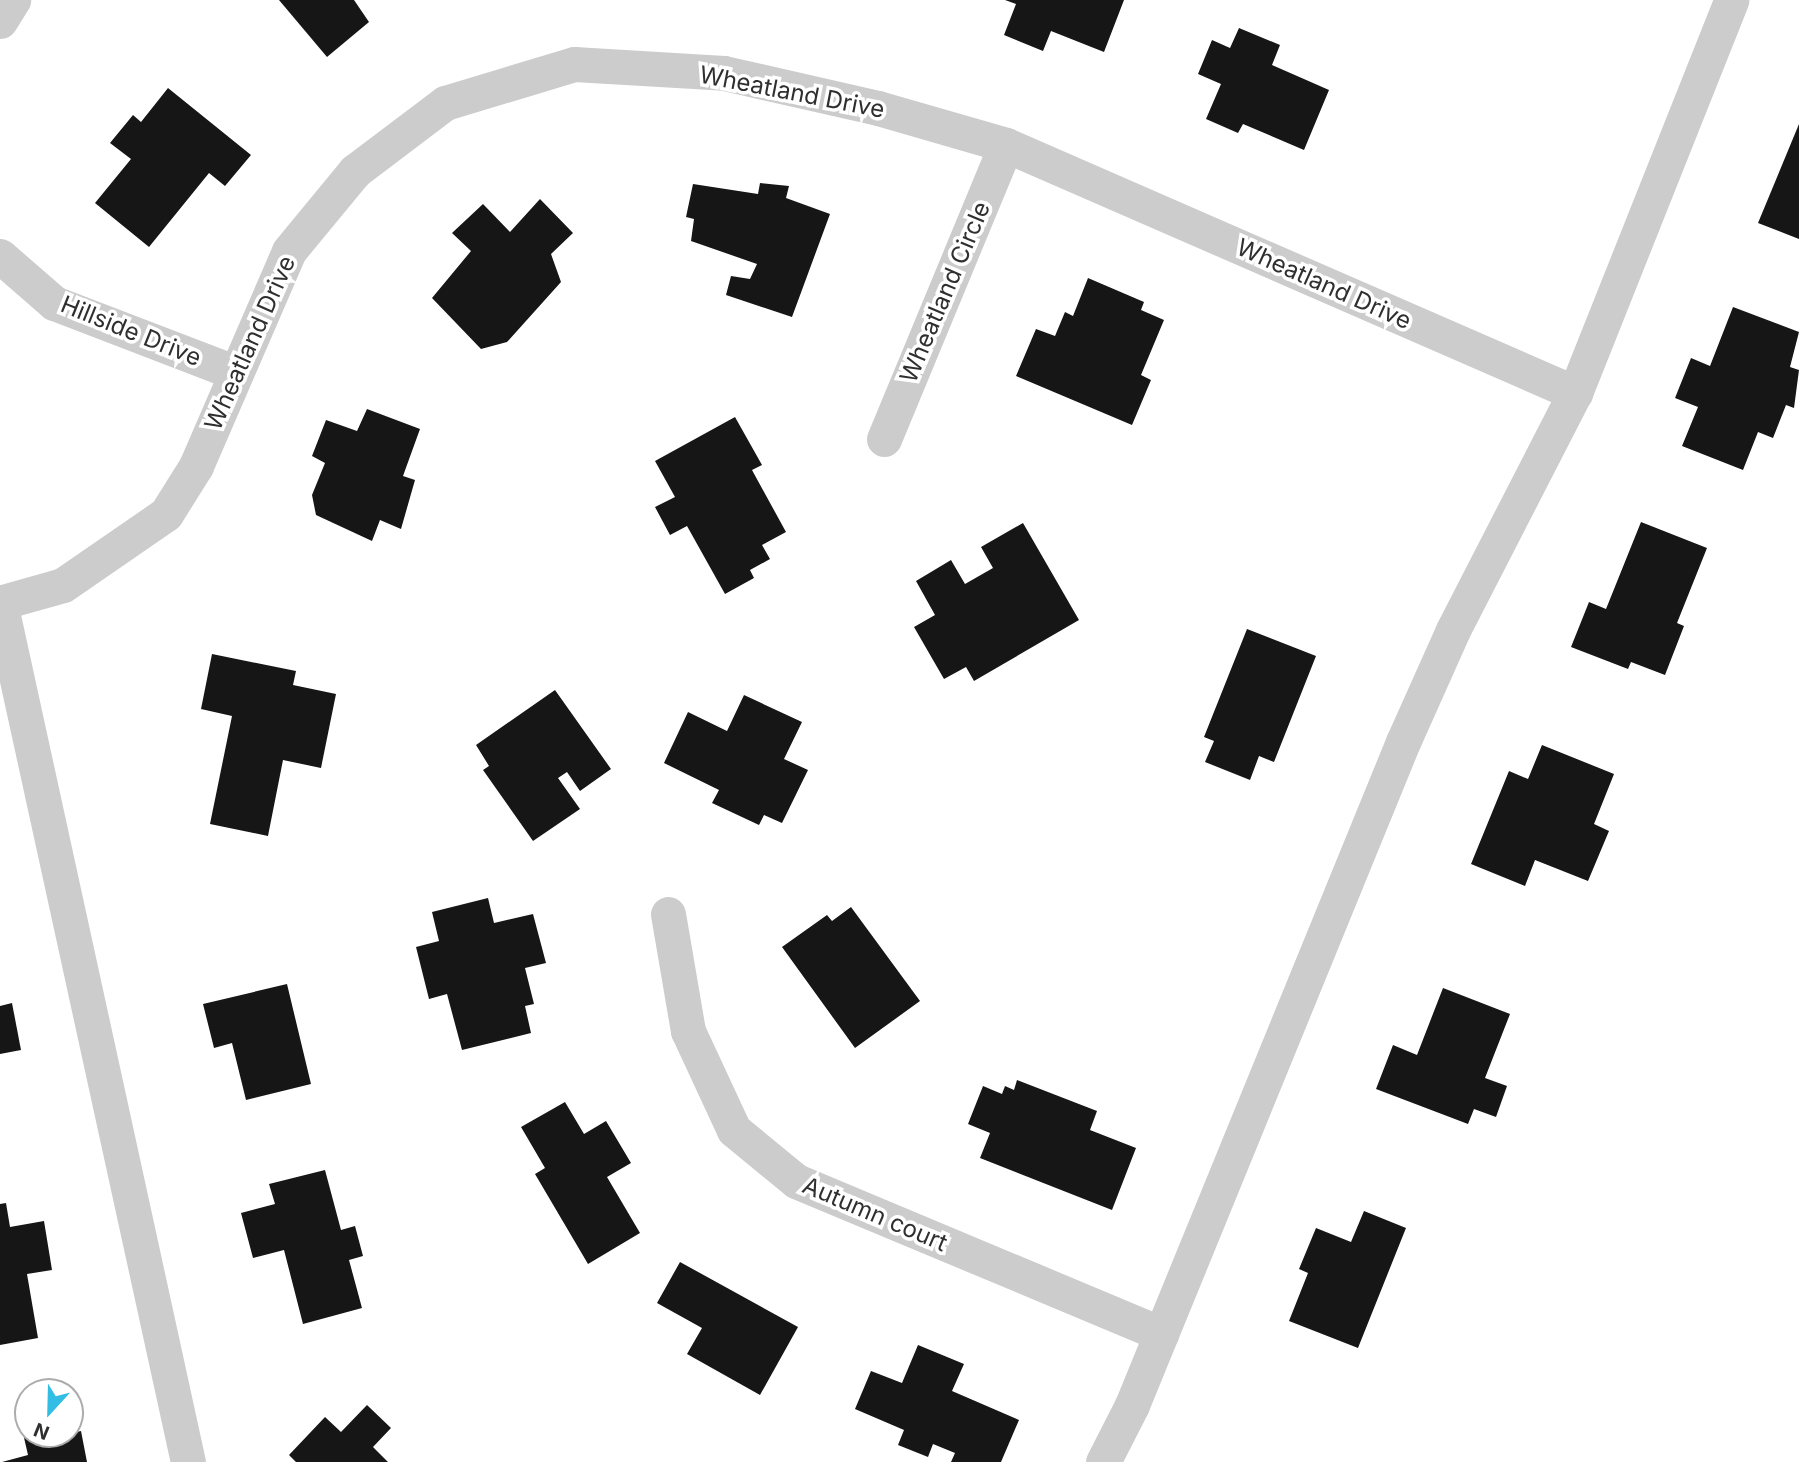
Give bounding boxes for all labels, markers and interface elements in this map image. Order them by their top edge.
street label: Wheatland Drive [697,60,887,124]
street label: Wheatland Circle [894,197,996,387]
street label: Wheatland Drive [1232,233,1416,335]
street label: Wheatland Drive [199,251,301,435]
street label: Hillside Drive [57,290,205,372]
street label: Autumn court [798,1171,952,1257]
north arrow [14,1378,84,1448]
text: N [31,1418,53,1444]

